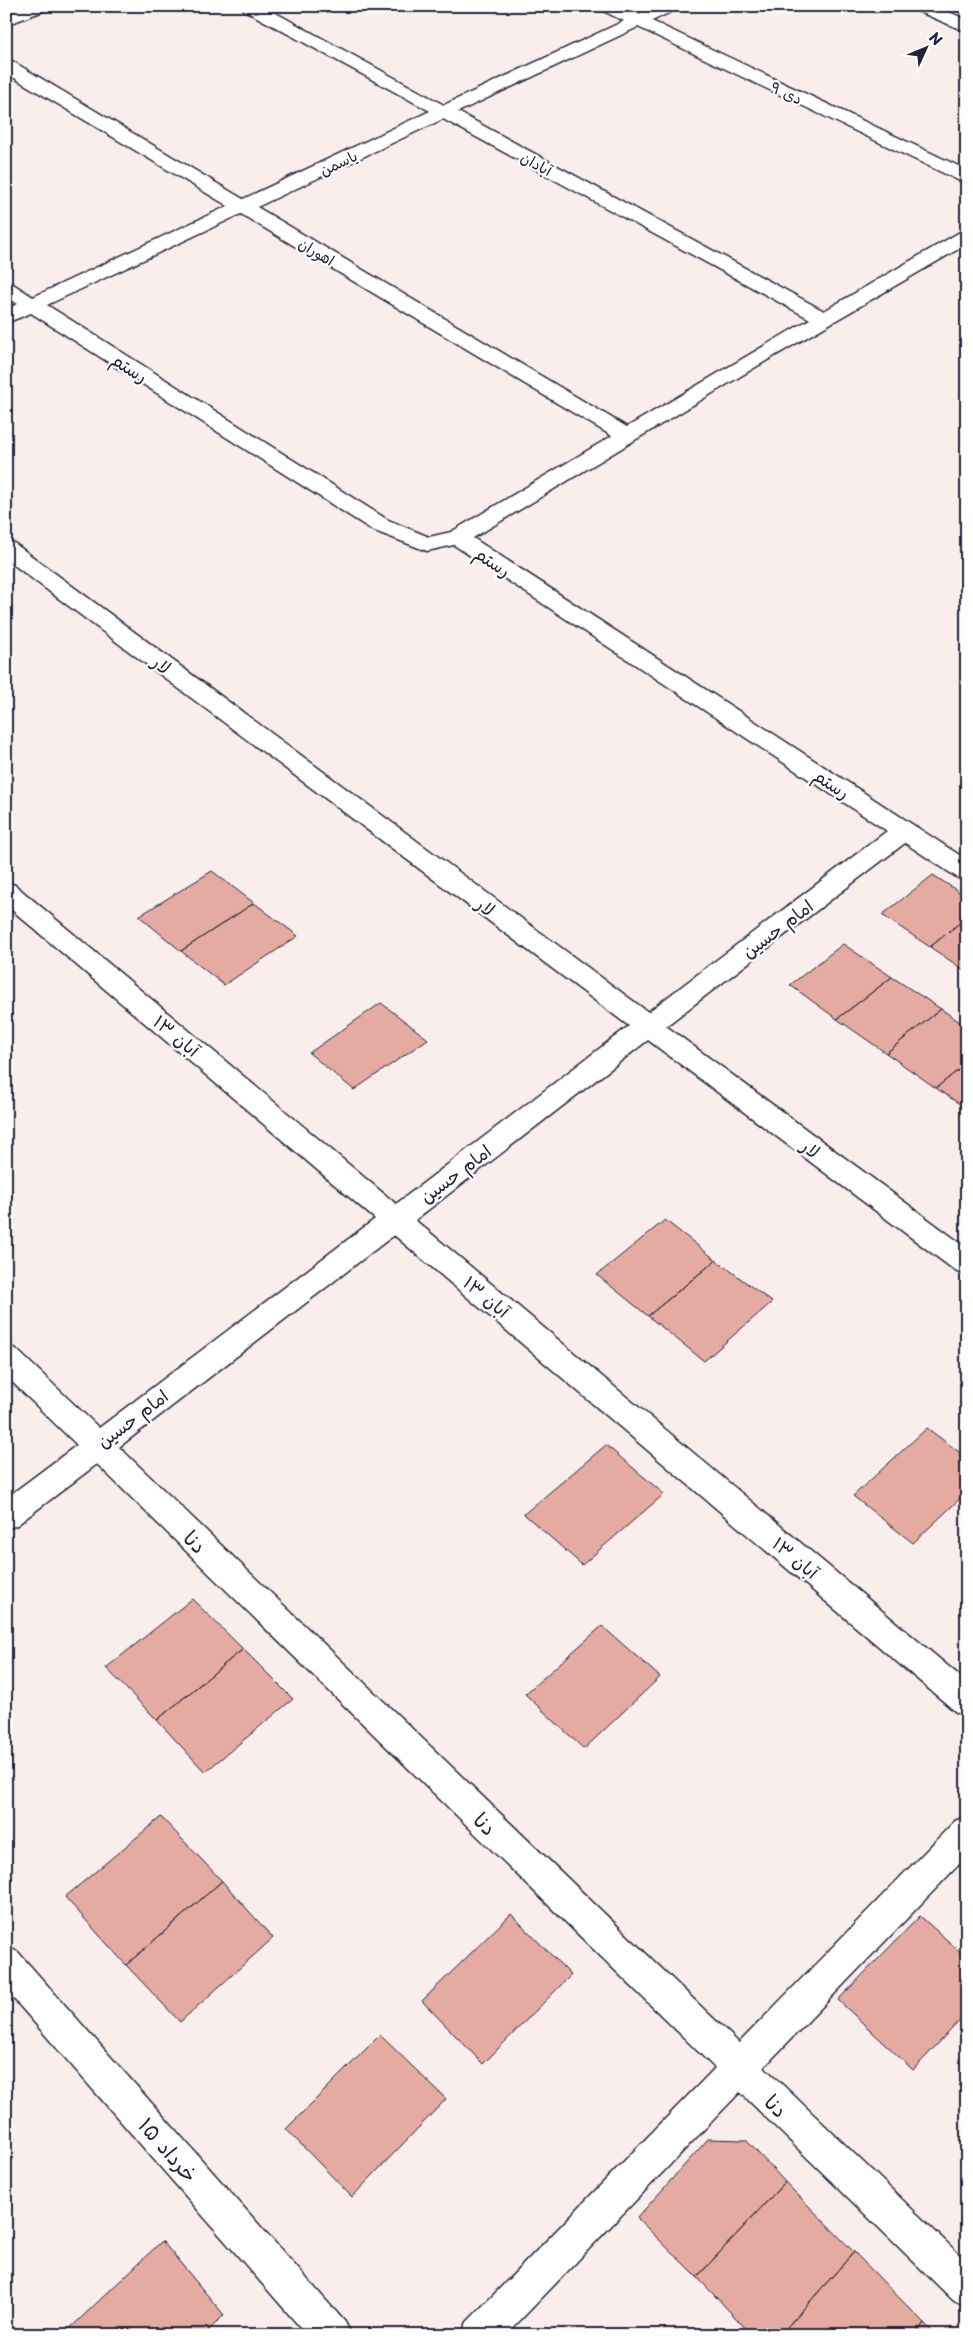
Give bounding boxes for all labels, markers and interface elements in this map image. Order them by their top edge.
north arrow [900,22,950,72]
text: N [924,27,947,50]
street label: ۹ دی [767,75,807,109]
street label: یاسمن [315,143,361,181]
street label: آبادان [517,145,558,182]
street label: اهوران [295,231,339,271]
street label: رستم [105,345,154,390]
street label: رستم [468,539,517,585]
street label: لار [145,647,177,680]
street label: رستم [807,761,856,807]
street label: لار [469,889,501,922]
street label: امام حسین [736,892,820,965]
street label: ۱۳ آبان [148,1008,207,1063]
street label: لار [794,1131,826,1164]
street label: امام حسین [414,1137,498,1210]
street label: ۱۳ آبان [458,1269,517,1324]
street label: امام حسین [91,1382,175,1455]
street label: دنا [177,1522,215,1560]
street label: ۱۳ آبان [767,1530,826,1585]
street label: دنا [467,1804,505,1842]
street label: دنا [758,2086,796,2124]
street label: ۱۵ خرداد [132,2109,206,2189]

